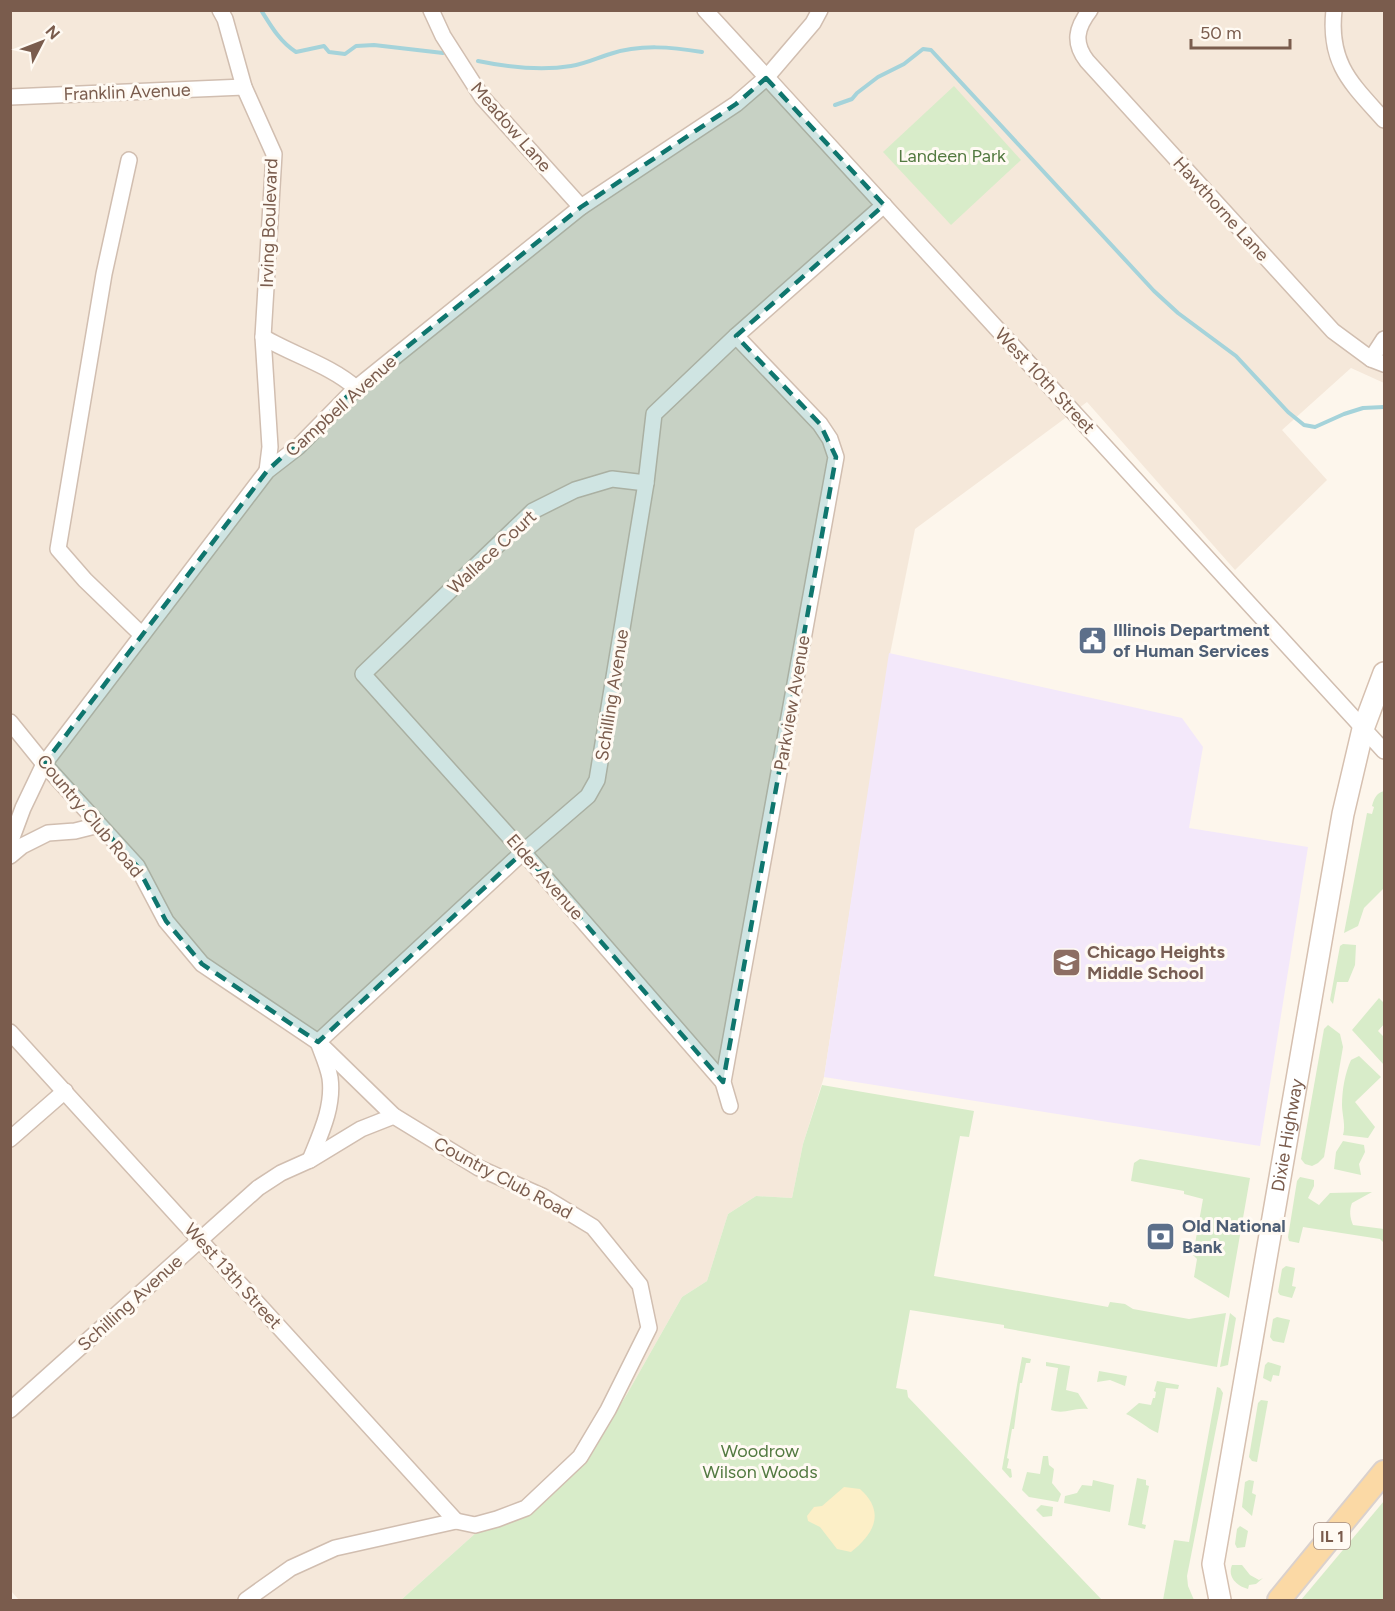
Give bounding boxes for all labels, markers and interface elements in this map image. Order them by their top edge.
north arrow [12,12,72,72]
scale bar [1191,12,1290,50]
text: N [42,21,64,43]
text: 50 m [1200,22,1242,44]
street label: Meadow Lane [466,78,556,177]
street label: Franklin Avenue [63,79,191,105]
park label: Landeen Park [898,145,1006,167]
street label: Hawthorne Lane [1168,152,1274,266]
street label: Irving Boulevard [256,158,282,288]
street label: West 10th Street [990,324,1100,439]
street label: Campbell Avenue [281,350,401,462]
street label: Wallace Court [443,505,541,599]
place label: Illinois Department of Human Services [1113,619,1270,662]
public building icon: Illinois Department of Human Services [1076,624,1108,656]
street label: Schilling Avenue [591,627,633,762]
street label: Parkview Avenue [769,634,815,772]
street label: Country Club Road [32,750,148,882]
street label: Elder Avenue [502,830,588,924]
place label: Chicago Heights Middle School [1087,941,1226,984]
school or university icon: Chicago Heights Middle School [1050,946,1082,978]
street label: Dixie Highway [1267,1076,1308,1193]
street label: Country Club Road [430,1132,576,1224]
place label: Old National Bank [1182,1215,1286,1258]
street label: West 13th Street [180,1219,286,1334]
bank icon: Old National Bank [1145,1220,1177,1252]
street label: Schilling Avenue [73,1250,187,1356]
park label: Woodrow Wilson Woods [702,1440,818,1483]
road number: IL 1 [1314,1523,1350,1549]

